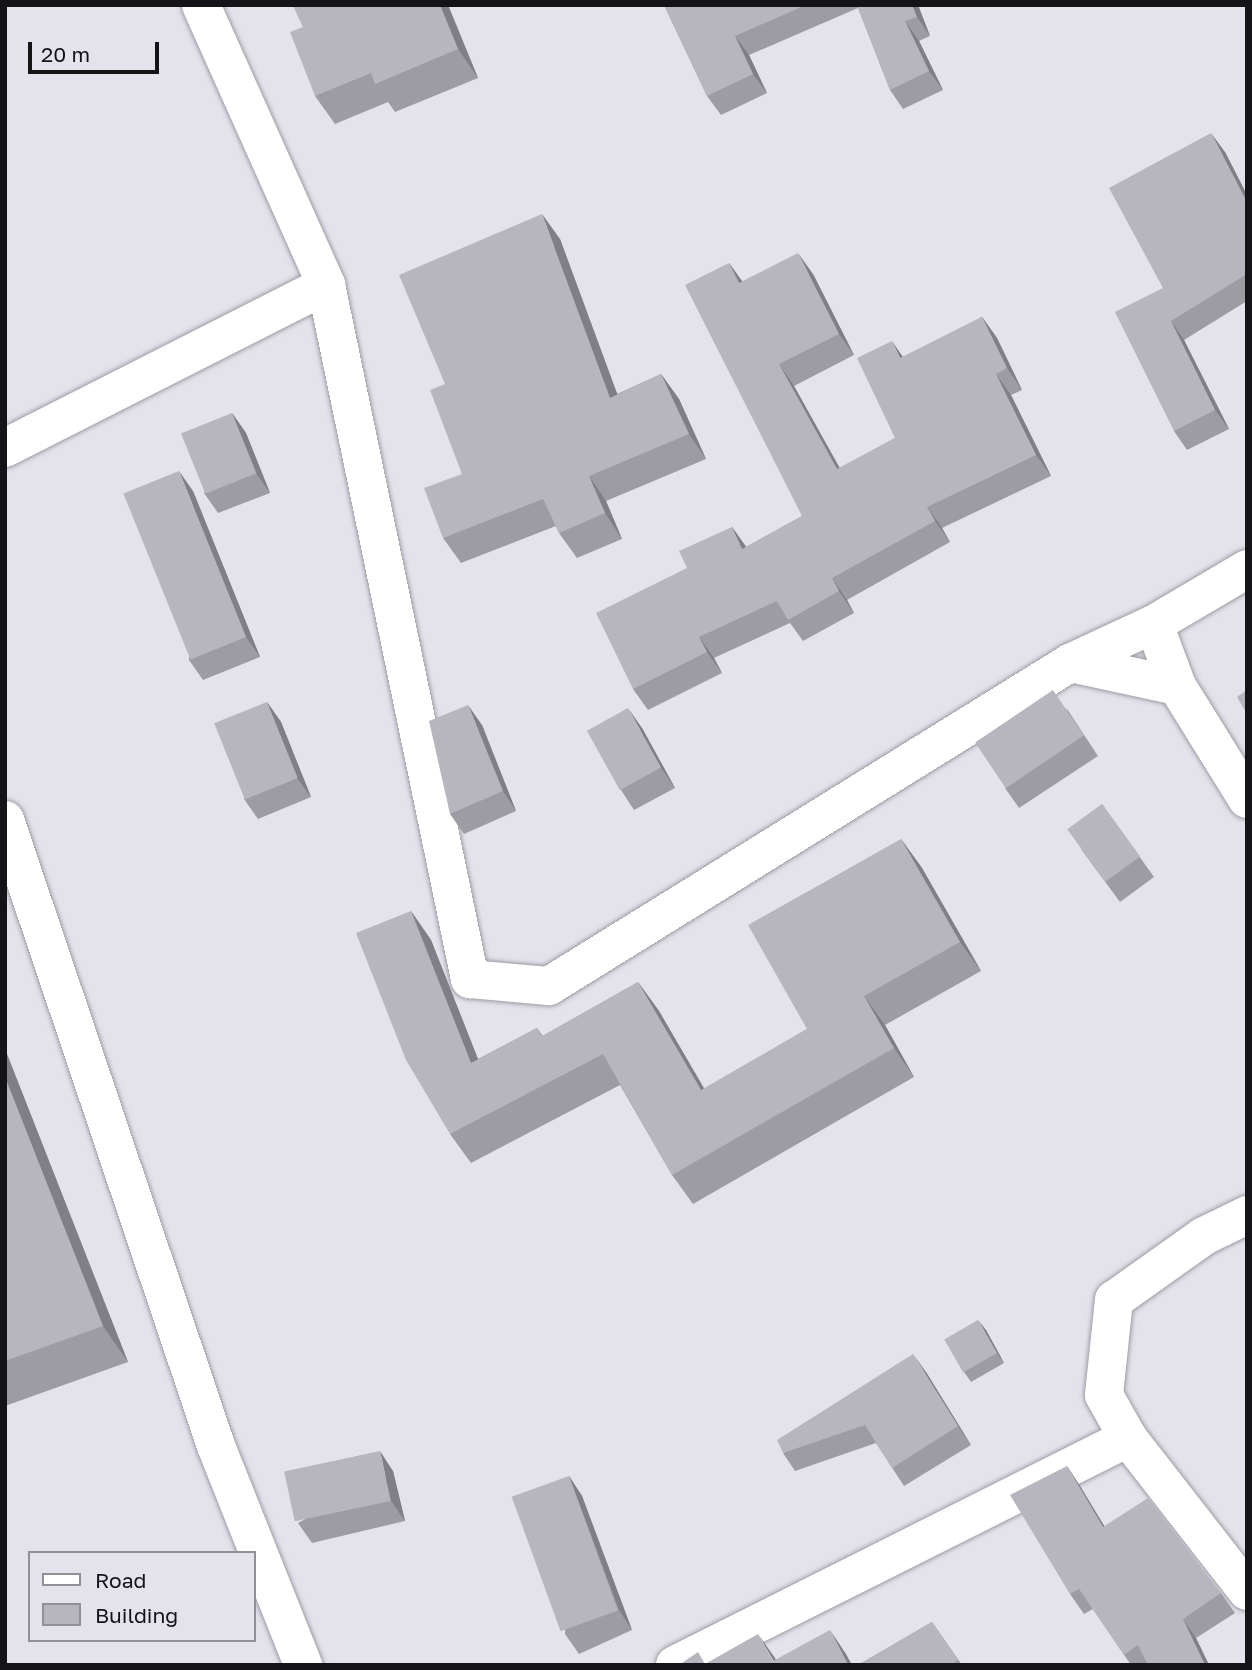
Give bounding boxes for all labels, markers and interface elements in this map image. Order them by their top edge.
scale bar [32,28,163,72]
text: 20 m [41,41,90,67]
legend [28,1551,256,1642]
text: Road [95,1567,146,1593]
text: Building [95,1602,178,1628]

